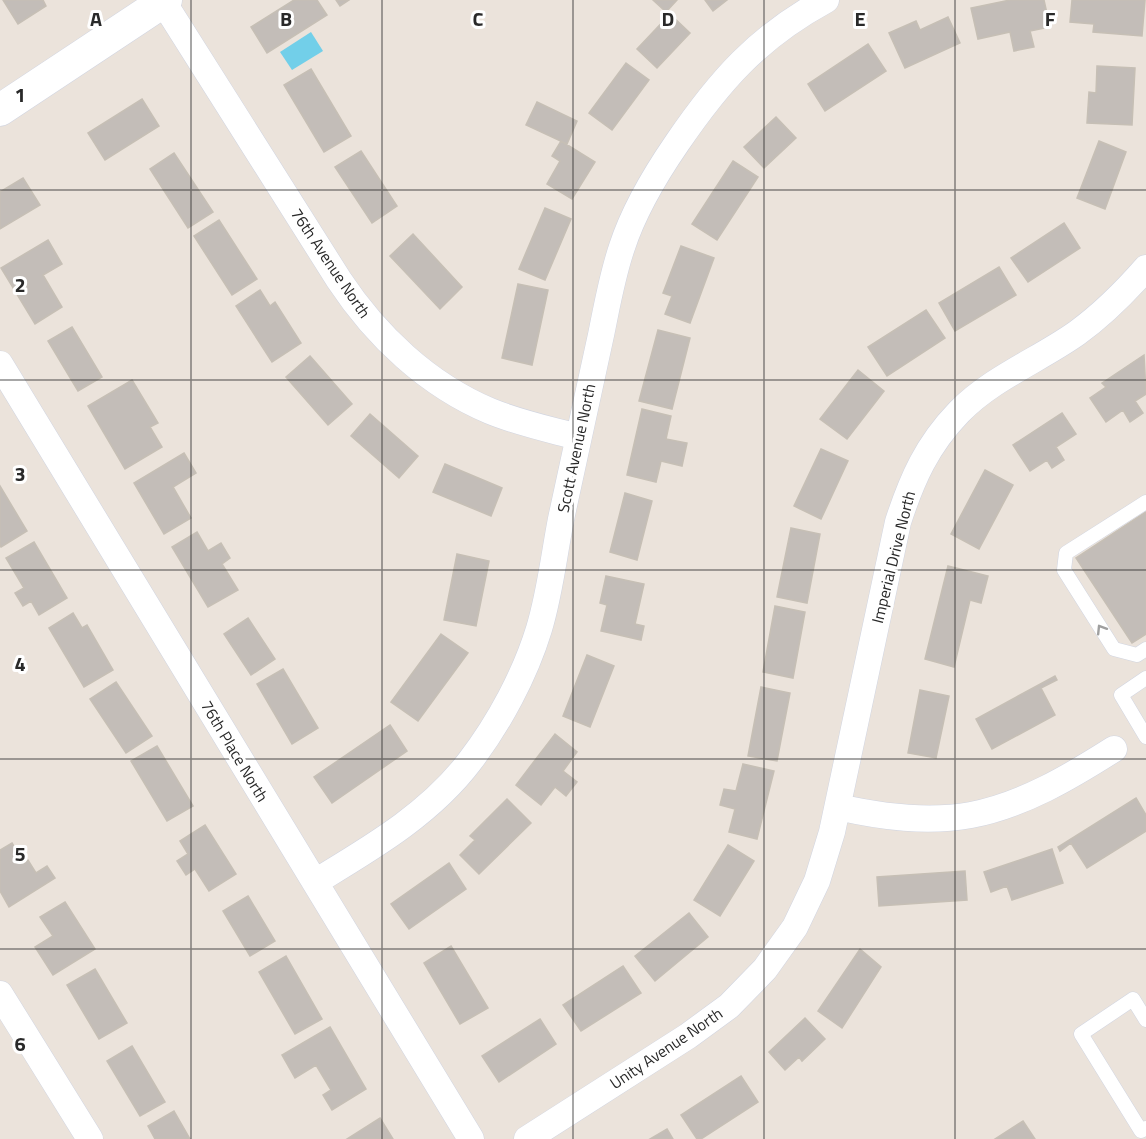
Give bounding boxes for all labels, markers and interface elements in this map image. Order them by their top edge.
text: A [90,3,102,34]
text: B [280,3,292,34]
text: C [473,3,484,34]
text: D [662,3,674,34]
text: E [854,3,866,34]
text: F [1045,3,1056,34]
text: 1 [14,79,26,110]
street label: 76th Avenue North [285,203,377,323]
text: 2 [14,269,26,300]
street label: Scott Avenue North [551,381,601,515]
text: 3 [14,458,26,489]
street label: Imperial Drive North [865,488,921,626]
one-way arrow [1097,625,1108,636]
text: 4 [14,648,26,679]
street label: 76th Place North [195,696,275,806]
text: 5 [14,838,26,869]
street label: Unity Avenue North [605,1001,727,1095]
text: 6 [14,1028,26,1059]

